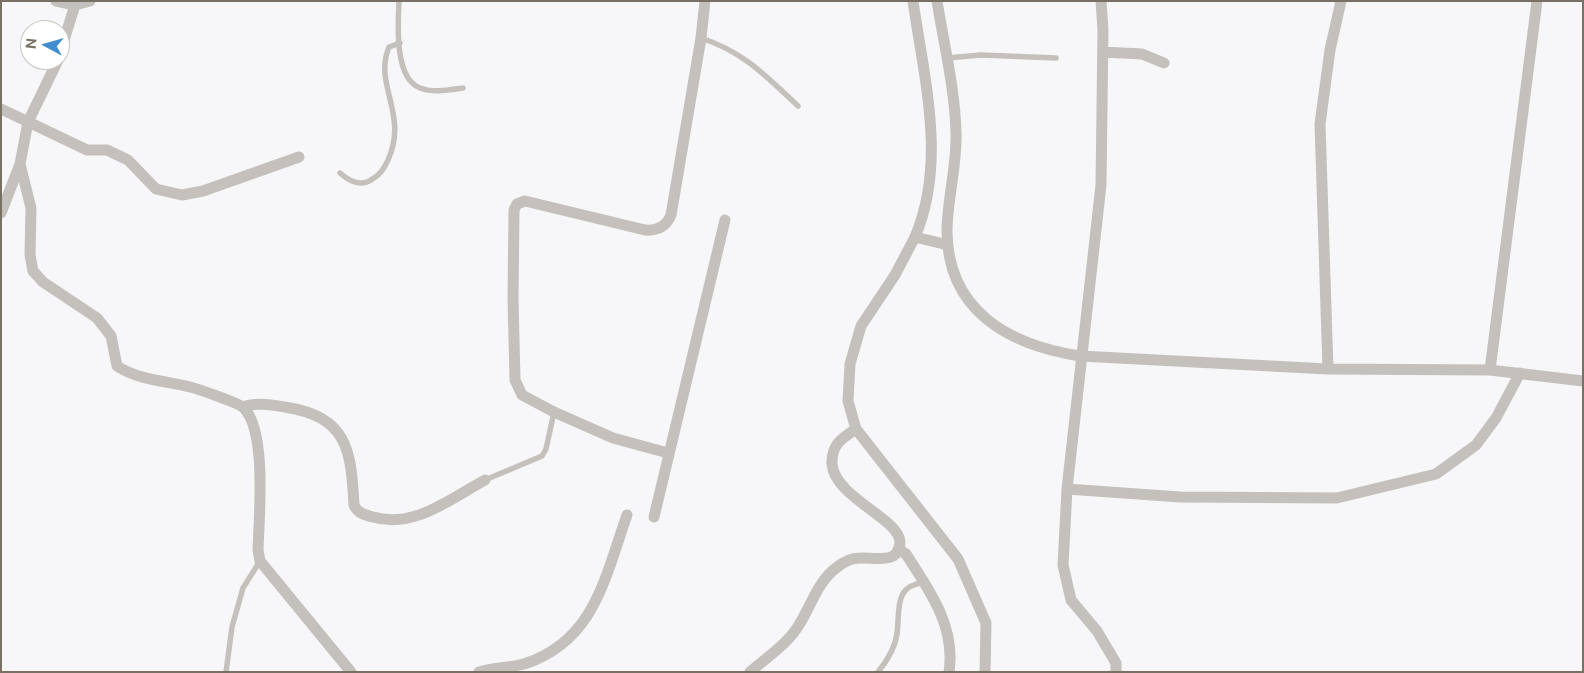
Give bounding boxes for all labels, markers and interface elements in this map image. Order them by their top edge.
north arrow [20,20,70,70]
text: N [23,37,40,50]

